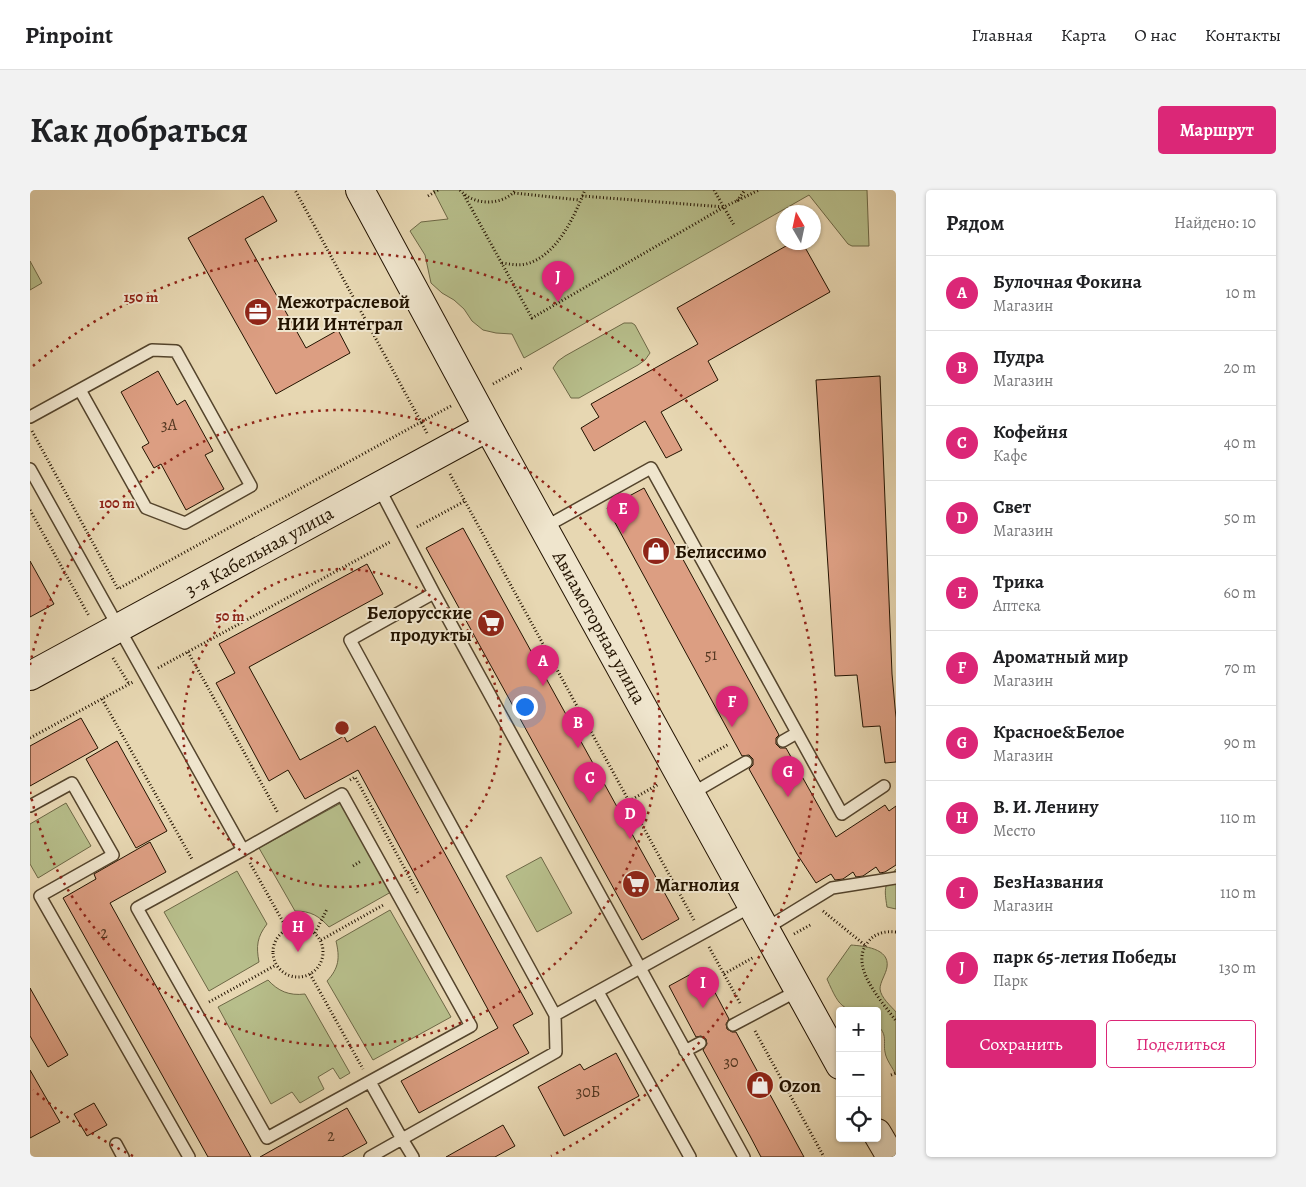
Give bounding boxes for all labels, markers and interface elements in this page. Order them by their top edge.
text: Pinpoint [25,19,113,51]
text: Главная [972,23,1033,47]
text: Карта [1061,23,1106,47]
text: О нас [1134,23,1177,47]
text: Контакты [1205,23,1281,47]
text: Как добраться [30,106,248,154]
button: Маршрут [1158,106,1276,154]
north arrow [776,205,821,250]
text: Рядом [946,209,1004,237]
text: Найдено: 10 [1174,212,1256,234]
pin: J [542,261,574,302]
text: Булочная Фокина [993,269,1142,295]
text: A [957,282,967,304]
text: 10 m [1226,282,1256,304]
text: 150 m [124,287,159,307]
place label: Межотраслевой НИИ Интеграл [277,289,410,337]
text: Магазин [993,295,1053,317]
office icon: Межотраслевой НИИ Интеграл [243,297,273,327]
text: Пудра [993,344,1044,370]
text: B [957,357,967,379]
text: 20 m [1223,357,1256,379]
text: Магазин [993,370,1053,392]
house number: 3А [161,414,178,436]
text: Кофейня [993,419,1068,445]
text: C [957,432,967,454]
text: 40 m [1224,432,1256,454]
text: Кафе [993,445,1027,467]
text: 100 m [99,493,135,513]
pin: E [607,493,639,534]
text: Свет [993,494,1031,520]
street label: 3-я Кабельная улица [181,500,339,603]
text: D [956,507,968,529]
text: 50 m [1224,507,1256,529]
text: Магазин [993,520,1053,542]
shop icon: Белиссимо [641,536,671,566]
place label: Белиссимо [675,539,767,565]
street label: Авиамоторная улица [546,545,652,709]
text: Трика [993,569,1044,595]
text: E [957,582,967,604]
text: 60 m [1224,582,1256,604]
text: Аптека [993,595,1041,617]
place label: Белорусские продукты [367,600,472,648]
text: 50 m [215,606,245,626]
supermarket icon: Белорусские продукты [476,608,506,638]
house number: 51 [705,644,718,666]
text: Ароматный мир [993,644,1128,670]
pin: A [527,645,559,686]
text: F [958,657,966,679]
text: 70 m [1224,657,1256,679]
text: Магазин [993,670,1053,692]
pin: F [716,686,748,727]
your location [512,694,538,720]
pin: B [562,707,594,748]
centre of rings [333,719,351,737]
text: Красное&Белое [993,719,1125,745]
text: G [957,732,967,754]
text: 90 m [1224,732,1256,754]
text: Магазин [993,745,1053,767]
pin: G [772,756,804,797]
pin: C [574,762,606,803]
text: В. И. Ленину [993,794,1099,820]
pin: D [614,798,646,839]
text: H [956,807,968,829]
text: 110 m [1220,807,1256,829]
text: Место [993,820,1036,842]
supermarket icon: Магнолия [621,869,651,899]
text: БезНазвания [993,869,1104,895]
place label: Магнолия [655,872,740,898]
text: I [959,882,965,904]
text: 110 m [1220,882,1256,904]
text: Магазин [993,895,1053,917]
pin: H [282,911,314,952]
house number: 2 [100,922,108,944]
text: парк 65-летия Победы [993,944,1177,970]
text: J [959,957,965,979]
text: 130 m [1219,957,1256,979]
pin: I [687,967,719,1008]
text: Парк [993,970,1028,992]
map controls [836,1007,881,1142]
button: + [836,1007,881,1052]
button: Сохранить [946,1020,1096,1068]
button: Поделиться [1106,1020,1256,1068]
house number: 30 [723,1051,739,1073]
button: − [836,1052,881,1097]
shop icon: Ozon [745,1070,775,1100]
place label: Ozon [779,1073,821,1099]
house number: 30Б [576,1081,600,1103]
button: locate [836,1097,881,1142]
house number: 2 [327,1125,335,1147]

